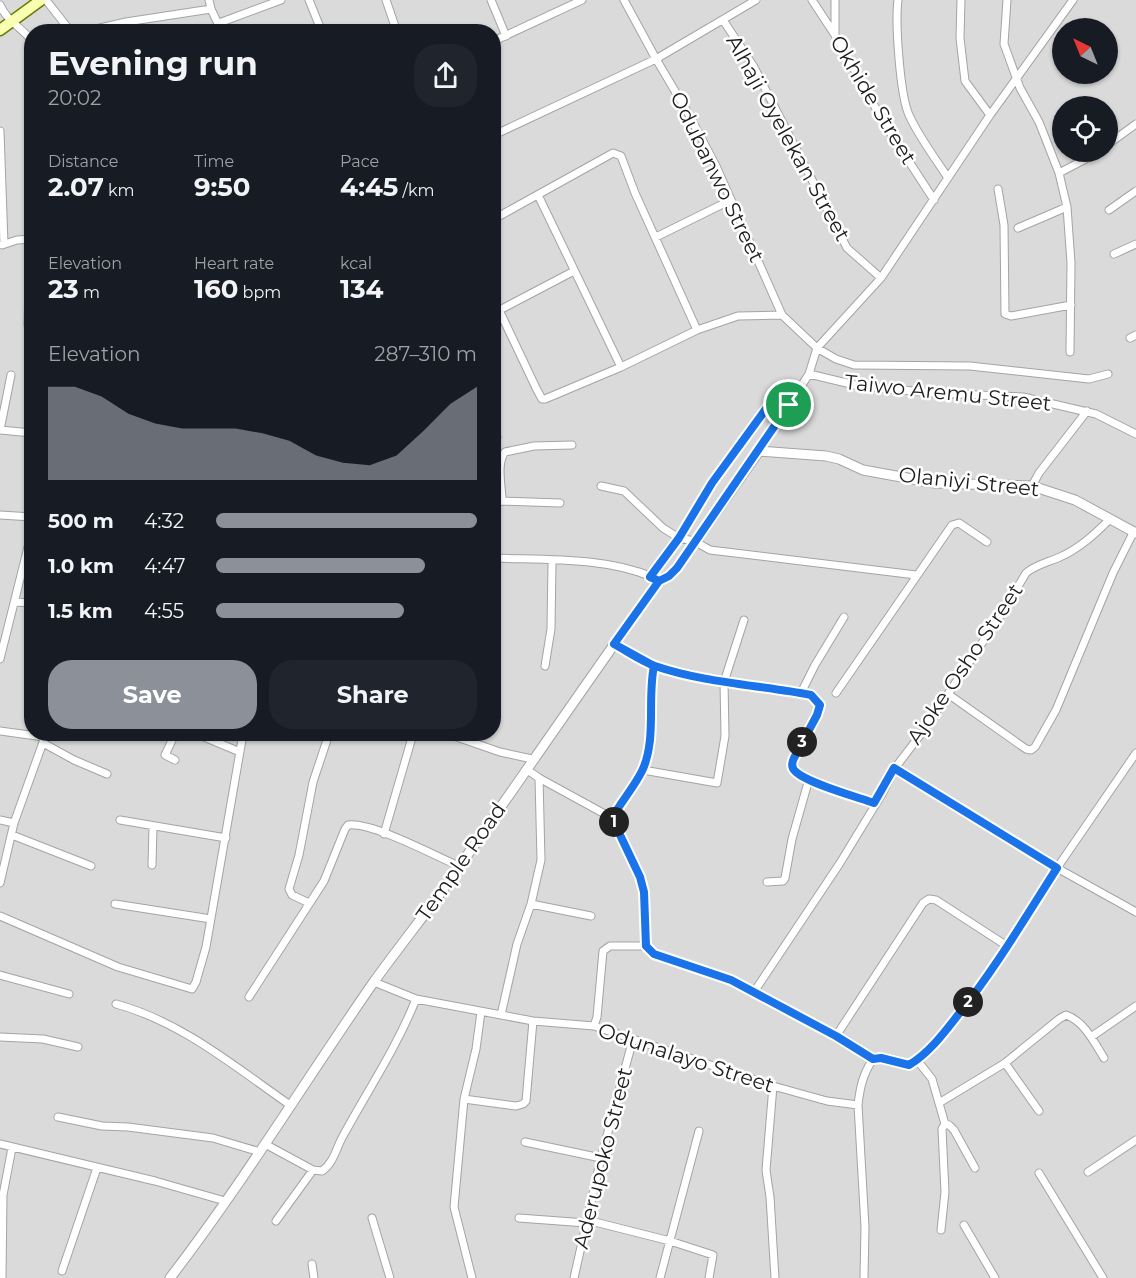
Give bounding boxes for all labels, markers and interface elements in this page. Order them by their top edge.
north arrow [1052,18,1118,84]
map controls [1052,18,1118,162]
street label: Alhaji Oyelekan Street [721,30,856,245]
street label: Okhide Street [825,31,922,169]
text: Evening run [48,43,258,83]
button: share [414,44,477,107]
text: 20:02 [48,86,101,110]
street label: Odubanwo Street [665,87,770,266]
button: locate [1052,96,1118,162]
text: Distance [48,152,118,171]
text: Time [194,152,234,171]
text: Pace [340,152,379,171]
text: 2.07 [48,171,104,203]
text: 9:50 [194,171,251,203]
text: 4:45 [340,171,398,203]
text: km [104,181,134,200]
text: /km [398,181,434,200]
text: Elevation [48,254,122,273]
text: Heart rate [194,254,274,273]
text: kcal [340,254,372,273]
text: 23 [48,273,79,305]
text: 160 [194,273,238,305]
text: 134 [340,273,384,305]
text: m [79,283,100,302]
text: bpm [238,283,281,302]
text: Elevation [48,342,140,366]
text: 287–310 m [374,342,477,366]
street label: Taiwo Aremu Street [844,369,1053,416]
pin [763,379,814,430]
icon: arrive [772,388,805,421]
street label: Olaniyi Street [897,462,1041,501]
text: 500 m [48,509,114,533]
text: 4:32 [144,509,184,533]
text: 1.0 km [48,554,114,578]
text: 4:47 [144,554,186,578]
street label: Ajoke Osho Street [902,579,1028,749]
text: 1.5 km [48,599,113,623]
text: 4:55 [144,599,184,623]
button: Save [48,660,257,729]
button: Share [269,660,477,729]
pin: 3 [787,727,817,757]
text: 3 [797,732,807,751]
street label: Temple Road [411,798,511,926]
pin: 1 [599,807,629,837]
text: 1 [611,812,617,831]
pin: 2 [953,987,983,1017]
text: 2 [963,992,973,1011]
street label: Odunalayo Street [595,1017,777,1098]
street label: Aderupoko Street [568,1065,637,1251]

